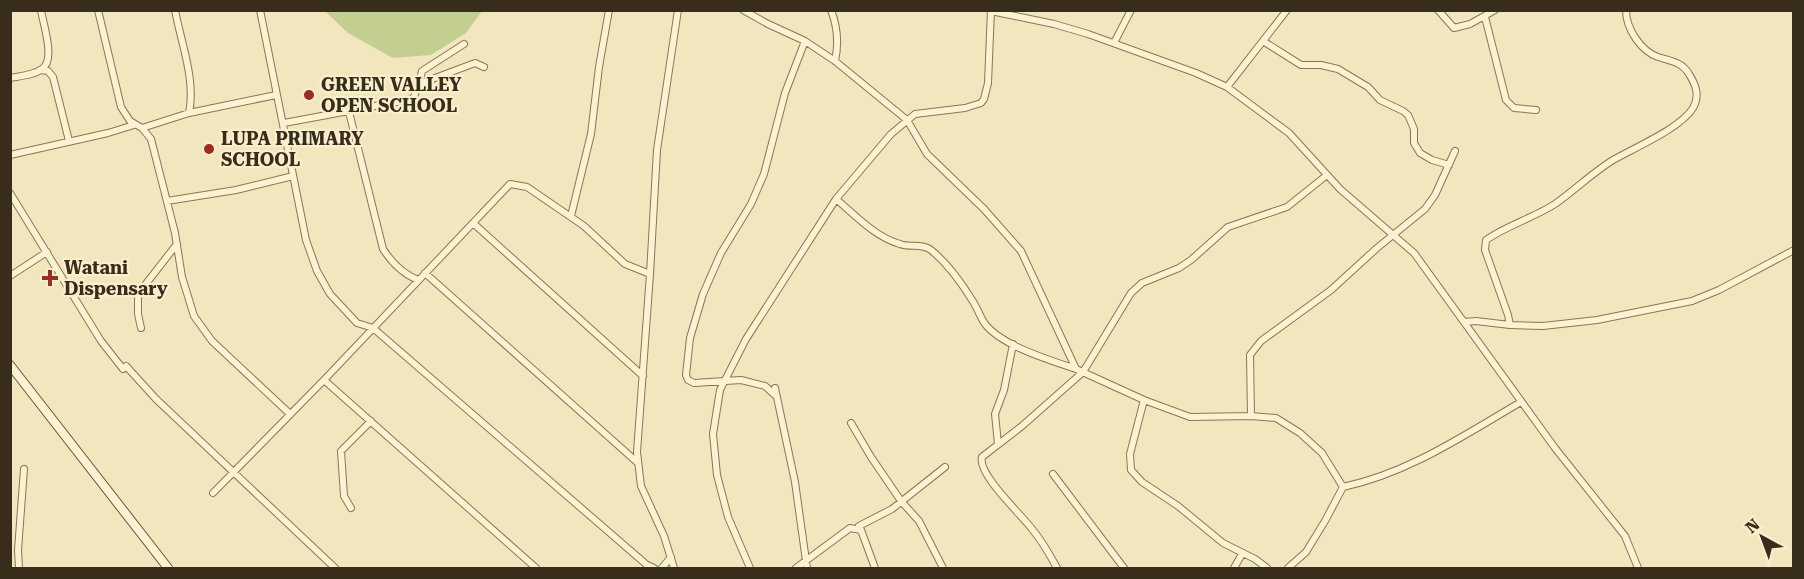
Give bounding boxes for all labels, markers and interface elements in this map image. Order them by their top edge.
place label: GREEN VALLEY OPEN SCHOOL [321,74,462,116]
marker: GREEN VALLEY OPEN SCHOOL [302,88,316,102]
place label: LUPA PRIMARY SCHOOL [221,128,364,170]
marker: LUPA PRIMARY SCHOOL [202,142,216,156]
place label: Watani Dispensary [64,257,168,299]
marker: Watani Dispensary [41,269,59,287]
north arrow [1732,507,1792,567]
text: N [1742,515,1763,537]

